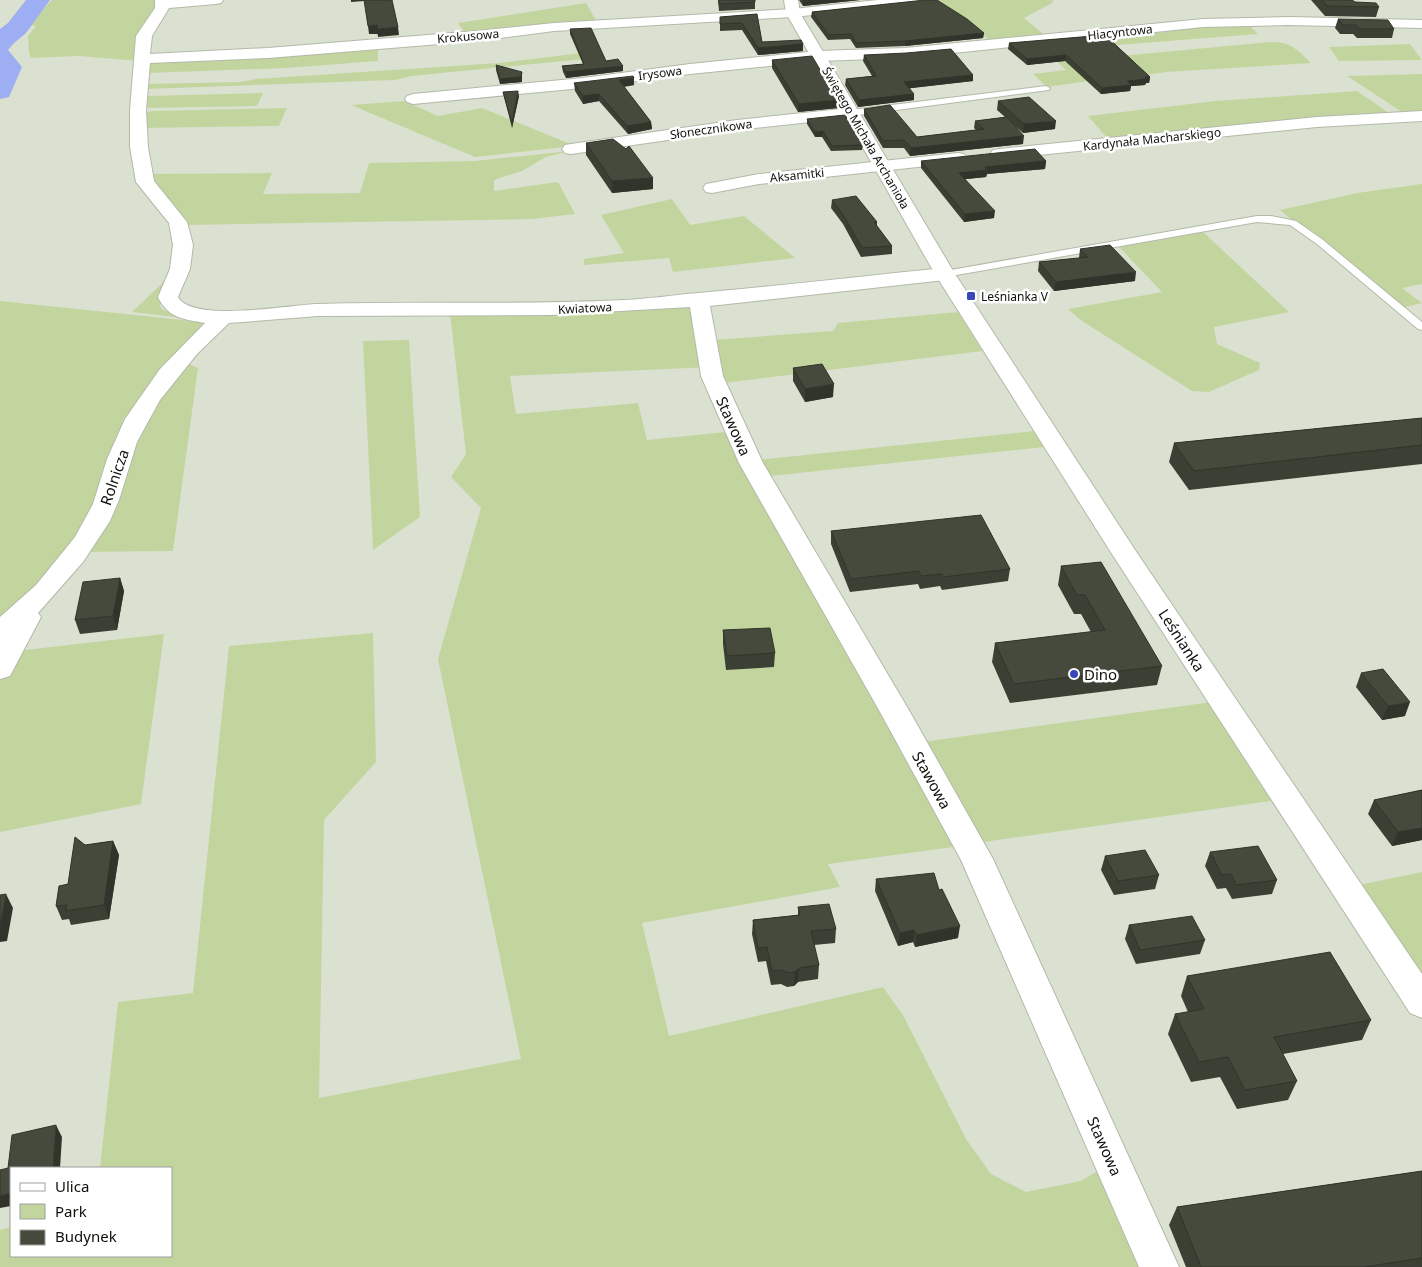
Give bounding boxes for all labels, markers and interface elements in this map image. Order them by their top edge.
street label: Hiacyntowa [1087,20,1153,44]
street label: Krokusowa [436,25,500,47]
street label: Irysowa [637,62,683,84]
street label: Świętego Michała Archanioła [818,64,914,212]
street label: Słonecznikowa [669,115,753,143]
street label: Kardynała Macharskiego [1082,123,1222,155]
street label: Aksamitki [769,164,825,186]
place label: Leśnianka V [981,288,1049,305]
marker: Leśnianka V [965,290,977,302]
street label: Kwiatowa [557,298,613,318]
street label: Stawowa [712,393,756,459]
street label: Rolnicza [95,446,133,508]
street label: Leśnianka [1154,605,1210,675]
place label: Dino [1084,664,1117,684]
marker: Dino [1068,668,1080,680]
street label: Stawowa [908,748,956,812]
street label: Stawowa [1083,1113,1127,1179]
legend [10,1167,172,1257]
text: Ulica [55,1176,89,1196]
text: Park [55,1201,87,1221]
text: Budynek [55,1226,117,1246]

